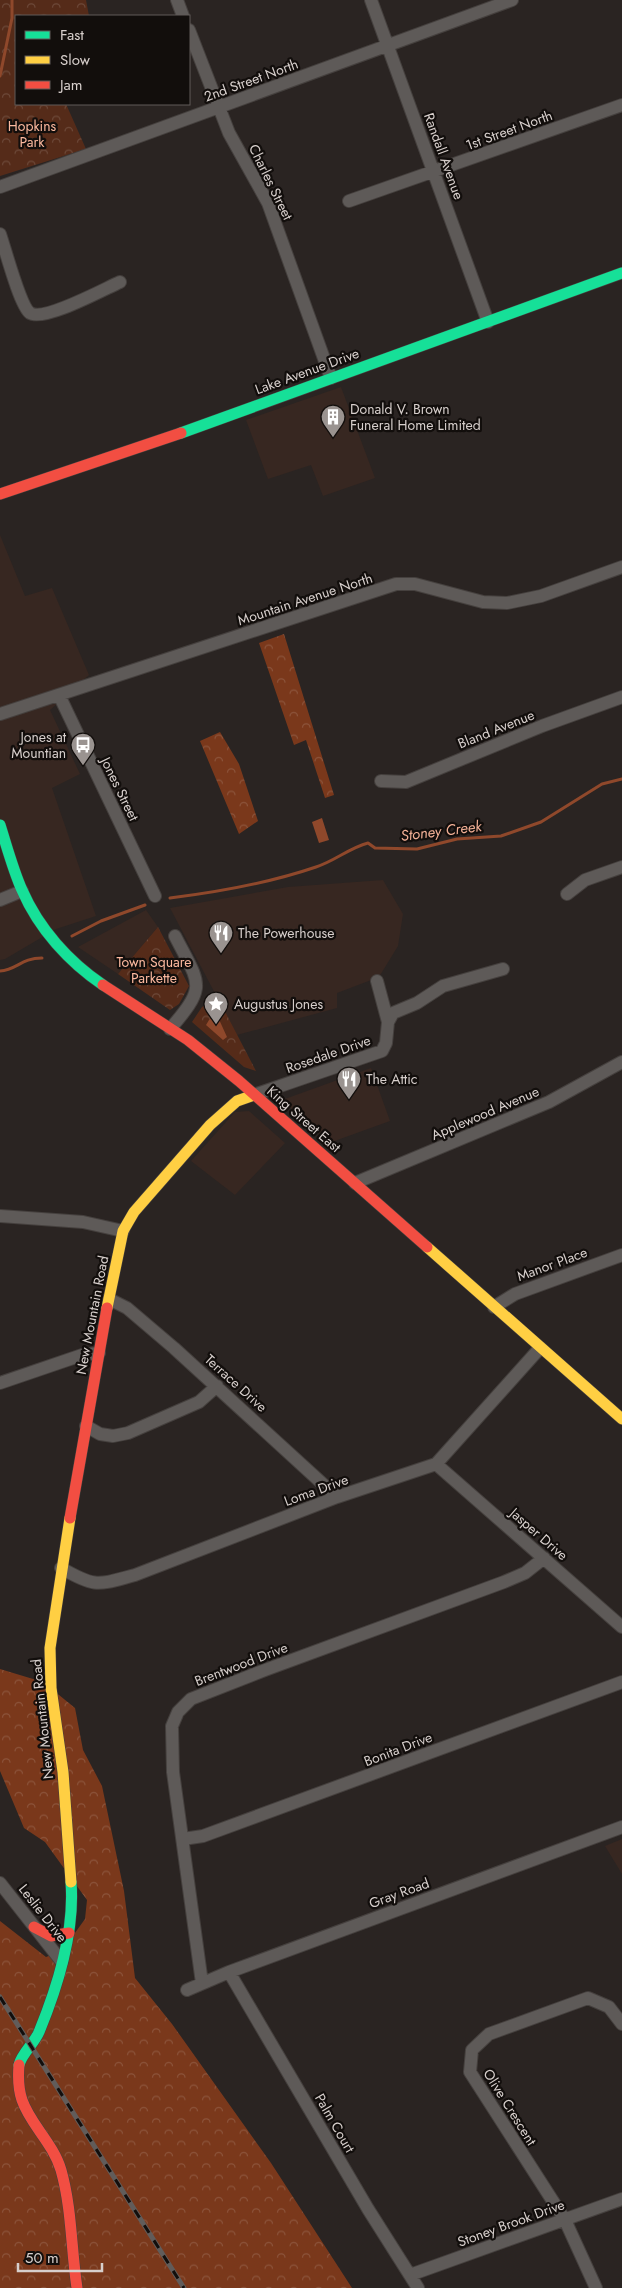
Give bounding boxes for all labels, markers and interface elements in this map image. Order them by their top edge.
legend [15,15,190,105]
text: Fast [60,24,84,46]
text: Slow [60,49,91,71]
street label: 2nd Street North [201,54,301,106]
text: Jam [58,74,83,96]
street label: 1st Street North [463,105,555,155]
street label: Randall Avenue [419,110,469,202]
park label: Hopkins Park [8,116,57,152]
street label: Charles Street [244,141,298,224]
street label: Lake Avenue Drive [252,343,362,399]
place label: Donald V. Brown Funeral Home Limited [350,399,481,435]
building icon: Donald V. Brown Funeral Home Limited [320,404,346,438]
street label: Mountain Avenue North [235,568,375,630]
street label: Bland Avenue [455,705,537,753]
place label: Jones at Mountian [11,727,67,763]
bus stop icon: Jones at Mountian [70,732,96,766]
street label: Jones Street [95,752,144,825]
water label: Stoney Creek [399,815,483,847]
restaurant icon: The Powerhouse [208,920,234,954]
place label: The Powerhouse [238,923,334,943]
park label: Town Square Parkette [116,952,192,988]
place icon: Augustus Jones [203,991,229,1025]
place label: Augustus Jones [234,994,323,1014]
street label: Rosedale Drive [283,1030,373,1078]
restaurant icon: The Attic [336,1066,362,1100]
place label: The Attic [366,1069,418,1089]
street label: King Street East [263,1081,346,1157]
street label: Applewood Avenue [428,1081,542,1145]
street label: Manor Place [514,1242,590,1286]
street label: New Mountain Road [71,1254,113,1376]
street label: Terrace Drive [200,1350,272,1416]
street label: Loma Drive [281,1469,351,1511]
street label: Jasper Drive [504,1502,572,1565]
street label: Brentwood Drive [192,1637,290,1691]
street label: New Mountain Road [26,1658,58,1780]
street label: Bonita Drive [361,1727,435,1771]
street label: Gray Road [366,1873,432,1913]
street label: Leslie Drive [14,1880,72,1946]
street label: Olive Crescent [478,2065,542,2150]
street label: Palm Court [310,2090,360,2157]
street label: Stoney Brook Drive [455,2194,567,2252]
scale bar [18,2240,101,2272]
text: 50 m [25,2247,59,2269]

